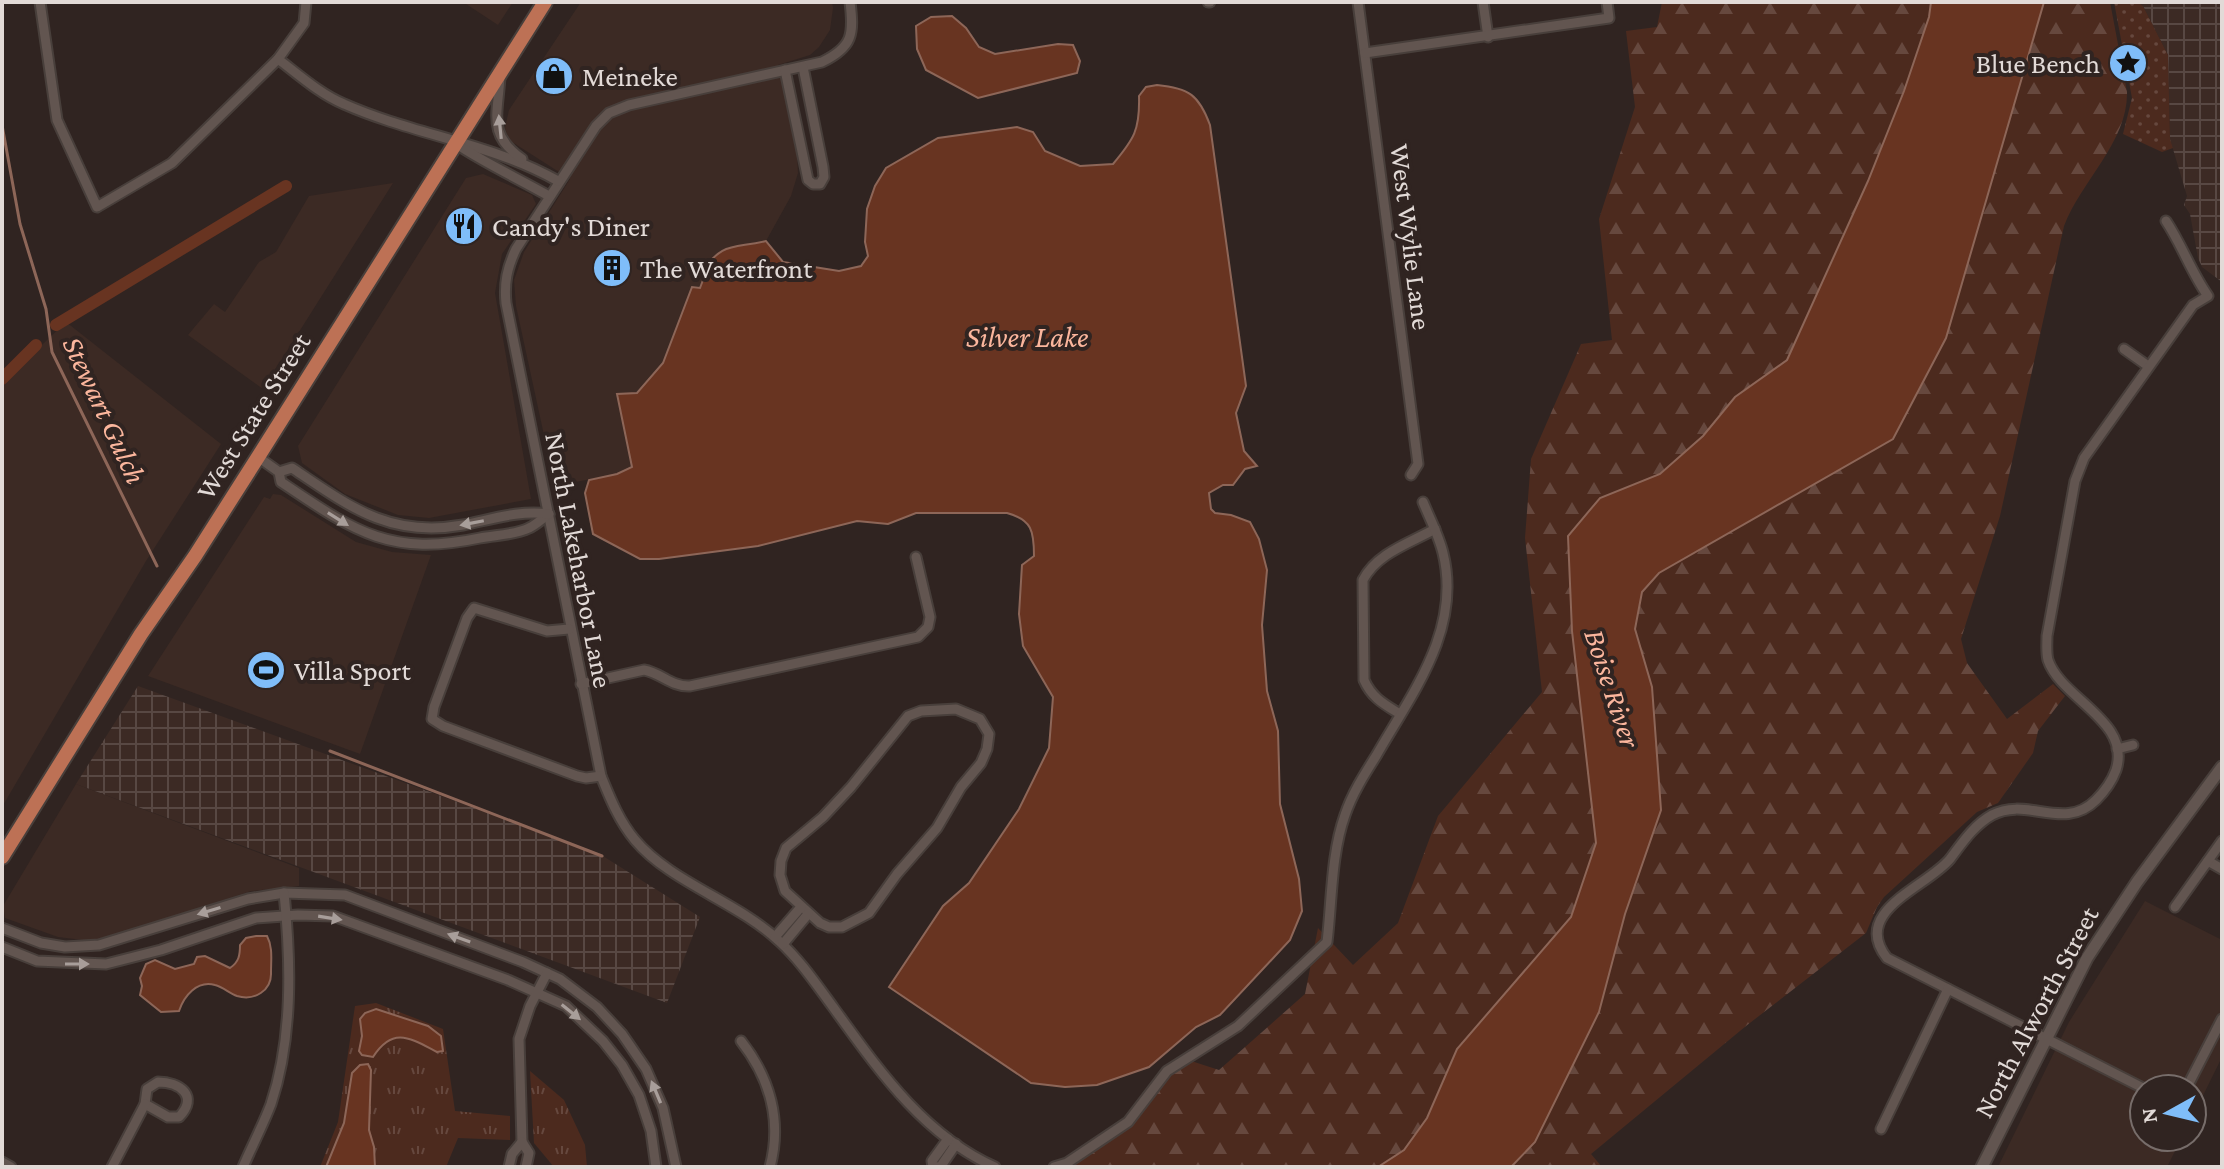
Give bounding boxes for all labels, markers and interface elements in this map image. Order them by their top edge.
place icon: Blue Bench [2107,42,2149,84]
place label: Blue Bench [1976,48,2100,79]
shop icon: Meineke [533,55,575,97]
place label: Meineke [582,61,678,92]
one-way arrow [493,115,506,140]
street label: West Wylie Lane [1384,142,1438,332]
restaurant icon: Candy's Diner [443,205,485,247]
place label: Candy's Diner [492,211,650,242]
building icon: The Waterfront [591,247,633,289]
place label: The Waterfront [640,253,813,284]
water label: Silver Lake [966,320,1088,353]
street label: West State Street [190,327,317,505]
water label: Stewart Gulch [57,331,153,489]
street label: North Lakeharbor Lane [539,430,619,690]
one-way arrow [327,512,349,526]
one-way arrow [460,517,485,529]
water label: Boise River [1578,625,1648,753]
sports icon: Villa Sport [245,649,287,691]
place label: Villa Sport [294,655,411,686]
street label: North Alworth Street [1967,901,2105,1123]
one-way arrow [197,905,221,918]
one-way arrow [318,912,343,924]
one-way arrow [447,931,471,944]
one-way arrow [65,958,90,970]
one-way arrow [561,1003,581,1020]
north arrow [2128,1073,2208,1153]
one-way arrow [650,1080,663,1104]
text: N [2135,1107,2162,1125]

